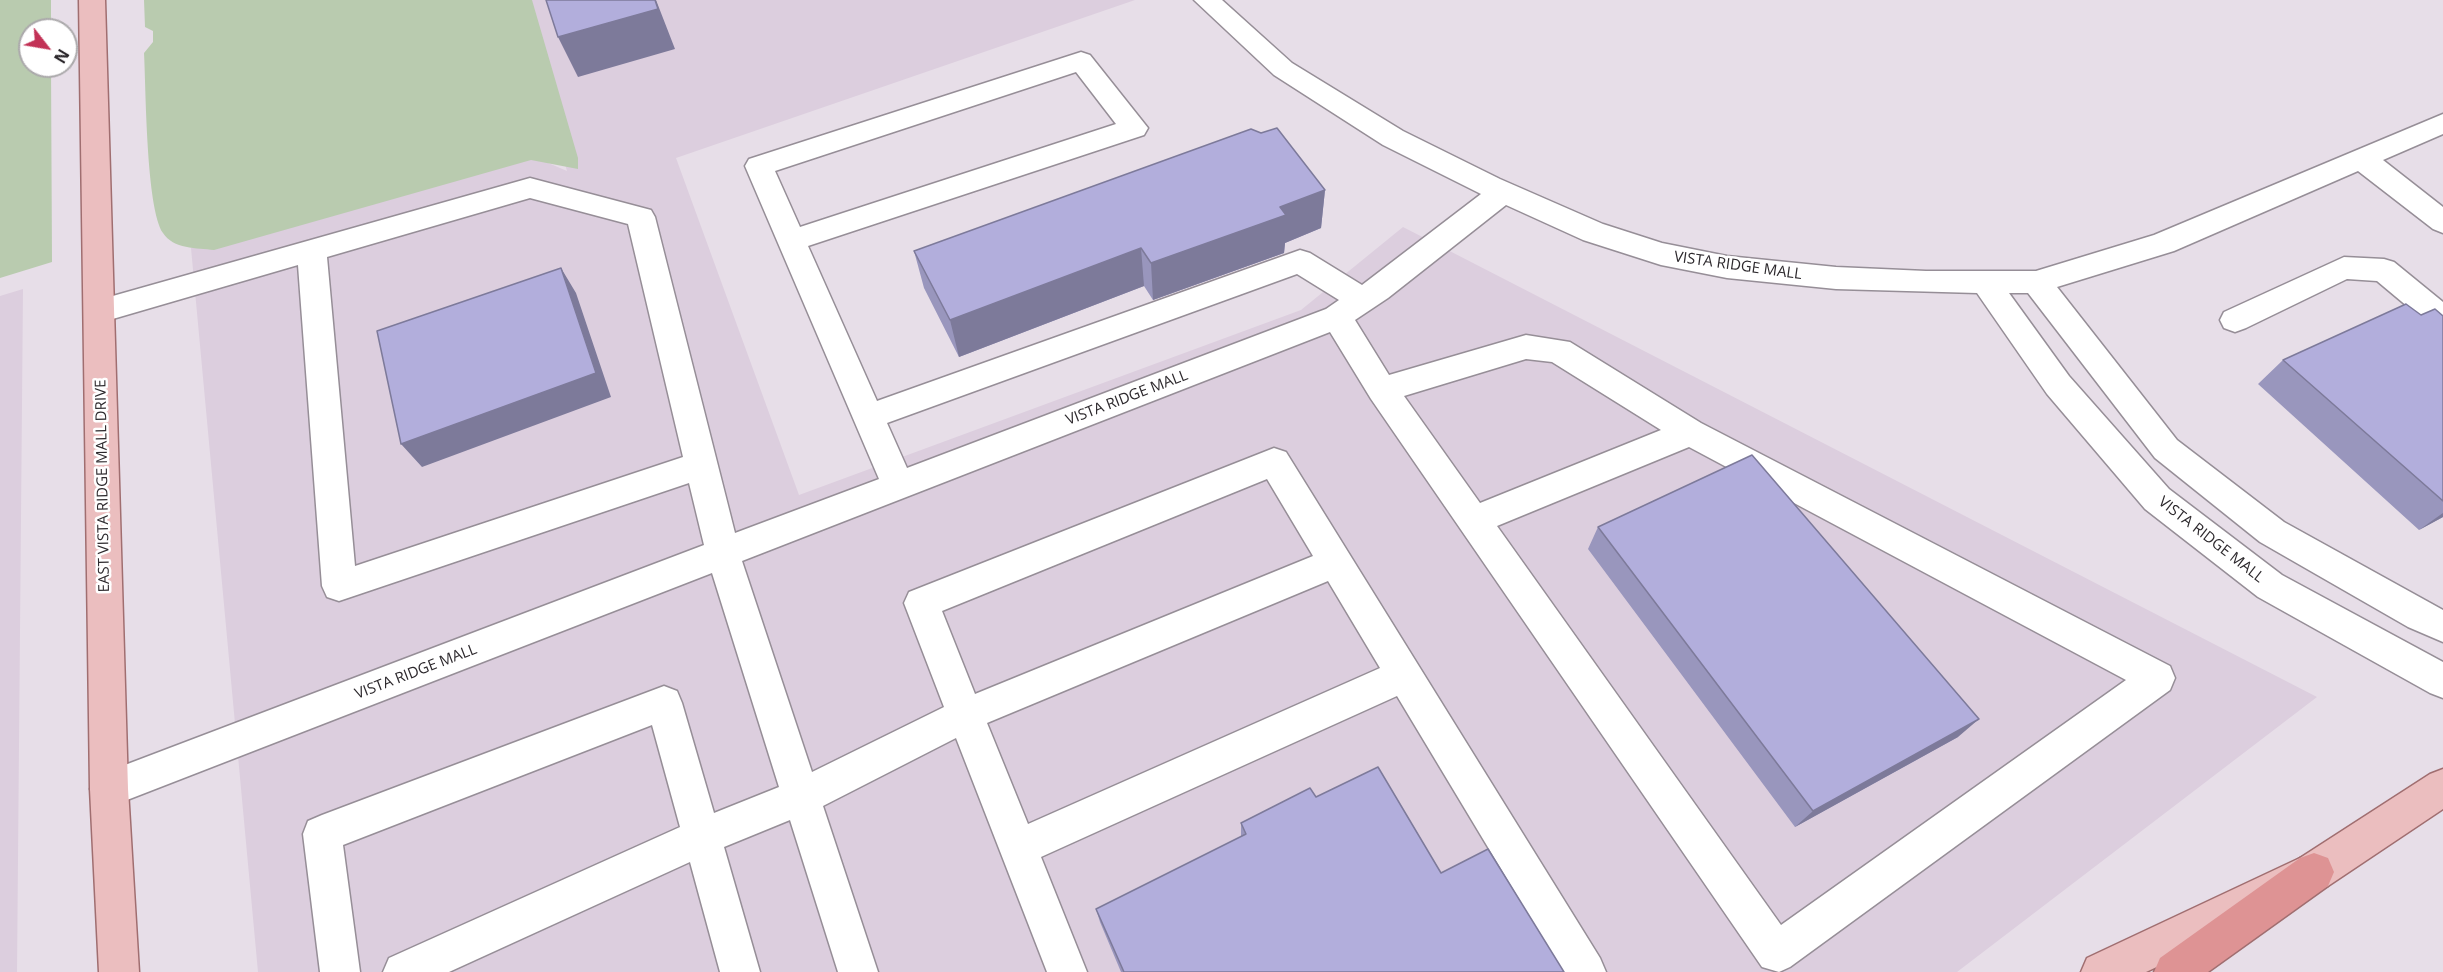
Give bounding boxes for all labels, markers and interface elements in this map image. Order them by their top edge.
north arrow [18,18,78,78]
text: N [49,45,74,67]
street label: VISTA RIDGE MALL [1673,248,1803,284]
street label: VISTA RIDGE MALL [1064,366,1190,430]
street label: EAST VISTA RIDGE MALL DRIVE [92,379,114,593]
street label: VISTA RIDGE MALL [2155,493,2267,587]
street label: VISTA RIDGE MALL [353,640,479,704]

